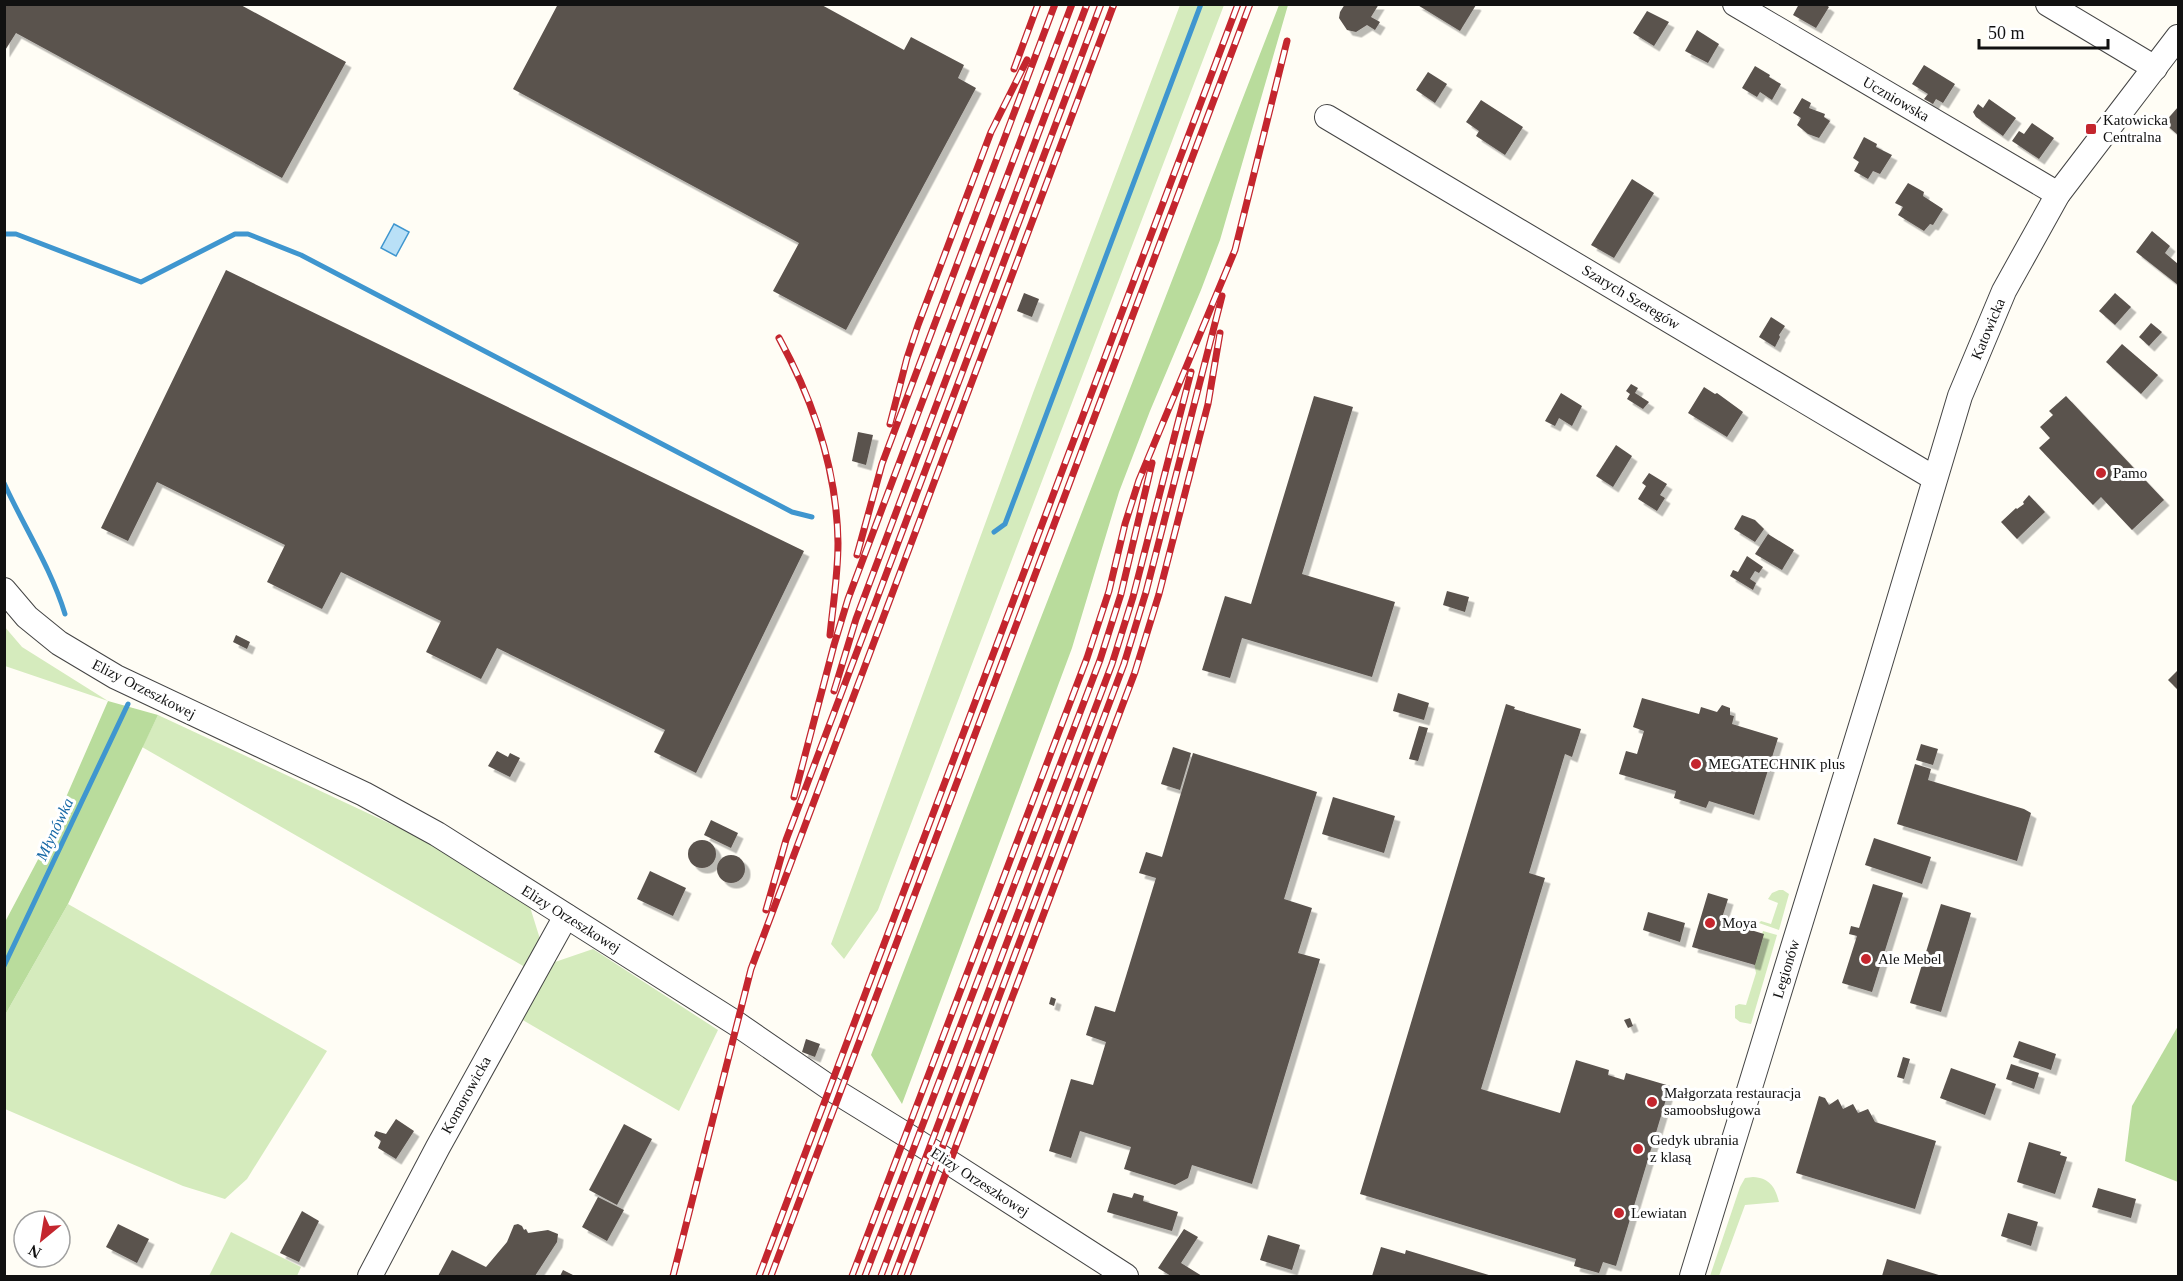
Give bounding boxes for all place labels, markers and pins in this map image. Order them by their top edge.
place label: Katowicka Centralna [2103,112,2168,145]
marker: Katowicka Centralna [2084,122,2098,136]
place label: Pamo [2113,465,2147,481]
marker: Pamo [2094,466,2108,480]
place label: MEGATECHNIK plus [1708,756,1845,772]
marker: MEGATECHNIK plus [1689,757,1703,771]
place label: Moya [1722,915,1757,931]
marker: Moya [1703,916,1717,930]
place label: Ale Mebel [1878,951,1942,967]
marker: Ale Mebel [1859,952,1873,966]
place label: Małgorzata restauracja samoobsługowa [1664,1085,1801,1118]
marker: Małgorzata restauracja samoobsługowa [1645,1095,1659,1109]
place label: Gedyk ubrania z klasą [1650,1132,1739,1165]
marker: Gedyk ubrania z klasą [1631,1142,1645,1156]
place label: Lewiatan [1631,1205,1687,1221]
marker: Lewiatan [1612,1206,1626,1220]

